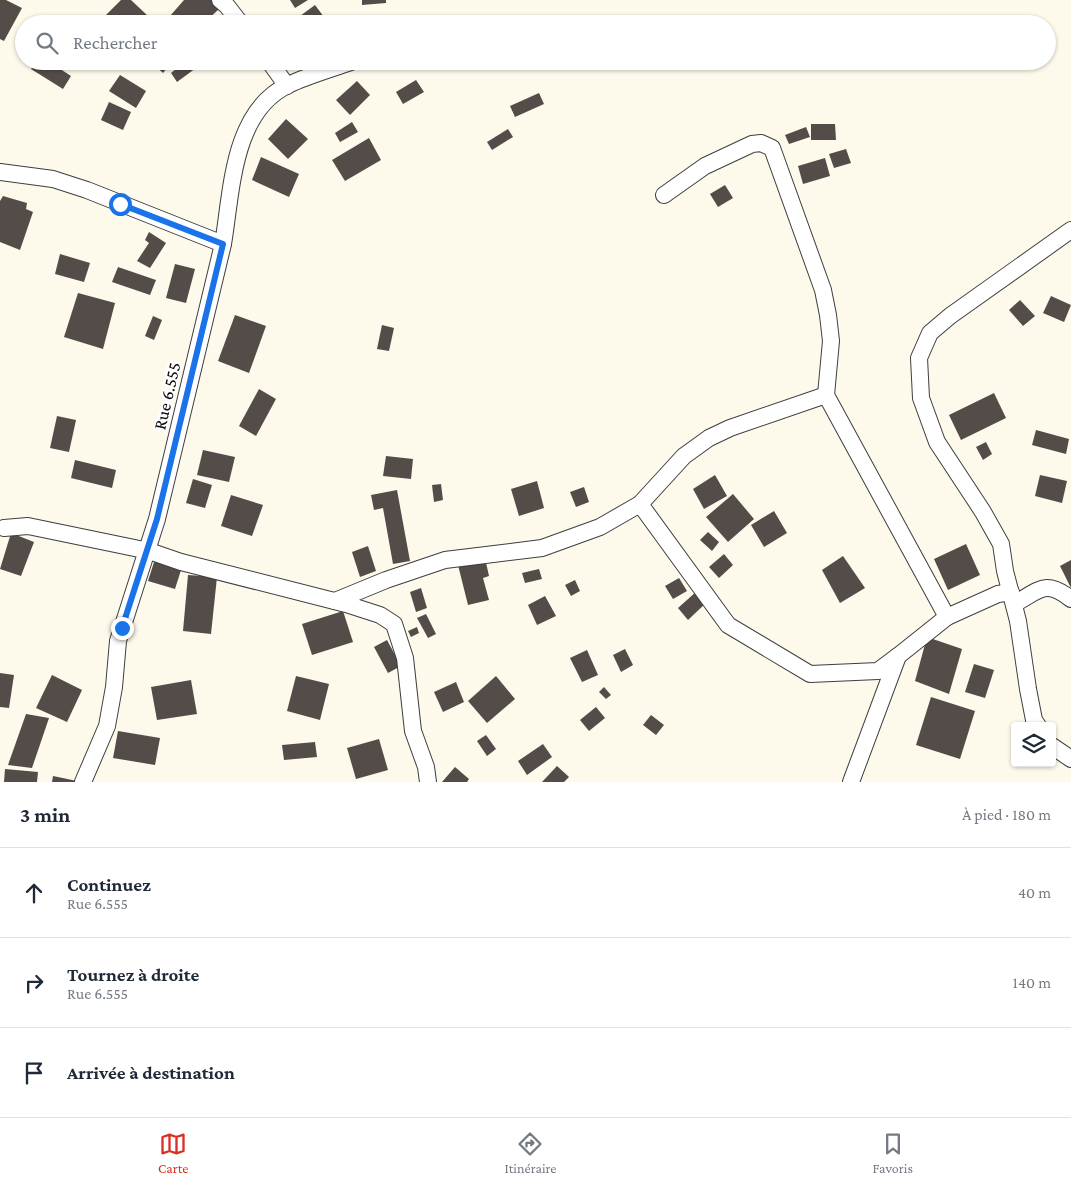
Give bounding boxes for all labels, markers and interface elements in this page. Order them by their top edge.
search box [15,15,1056,70]
icon: search [33,29,61,57]
text: Rechercher [73,32,157,53]
route start [109,193,132,216]
street label: Rue 6.555 [150,360,184,432]
route end [111,617,134,640]
map controls [1011,722,1056,767]
button: layers [1011,722,1056,767]
text: 3 min [20,803,70,827]
text: À pied · 180 m [962,806,1051,823]
text: Continuez [67,874,151,895]
icon: ahead [20,879,48,907]
text: 40 m [1018,884,1051,901]
text: Rue 6.555 [67,895,128,912]
text: Tournez à droite [67,964,199,985]
icon: right [20,969,48,997]
text: 140 m [1013,974,1051,991]
text: Rue 6.555 [67,985,128,1002]
icon: arrive [20,1059,48,1087]
text: Arrivée à destination [67,1062,235,1083]
tab: Carte [158,1130,188,1176]
tab: Itinéraire [505,1130,556,1176]
tab: Favoris [873,1130,913,1176]

